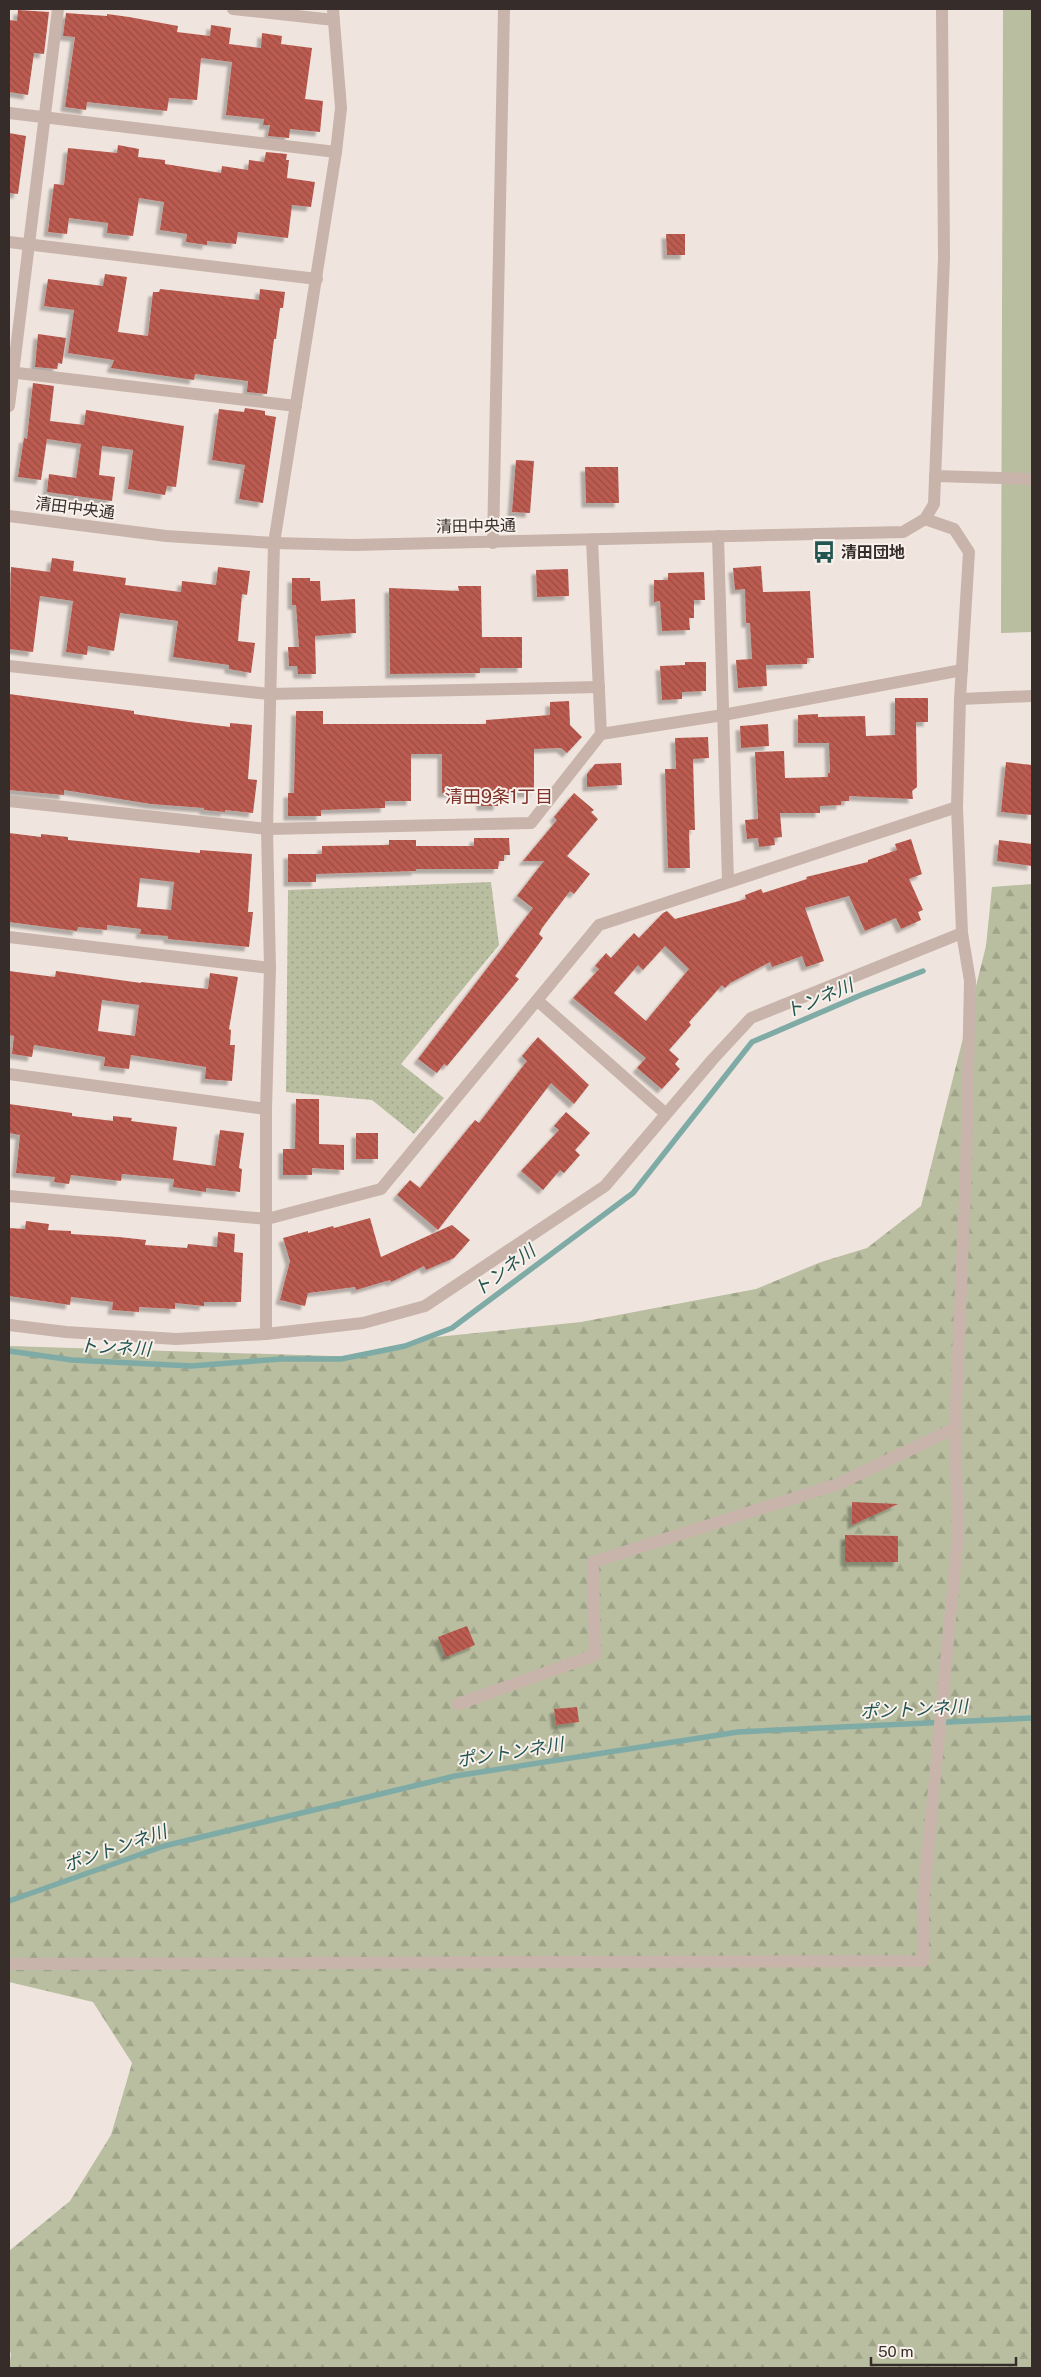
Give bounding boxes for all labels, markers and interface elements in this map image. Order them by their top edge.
street label: 清田中央通 [34,494,116,522]
street label: 清田中央通 [436,516,516,536]
bus stop icon: 清田団地 [811,539,837,565]
place label: 清田団地 [841,543,905,562]
district label: 清田9条1丁目 [445,786,553,807]
water label: トンネ川 [782,974,858,1022]
water label: トンネ川 [469,1239,541,1300]
water label: トンネ川 [79,1335,153,1359]
water label: ポントンネ川 [860,1696,970,1722]
water label: ポントンネ川 [455,1733,567,1771]
water label: ポントンネ川 [61,1820,171,1875]
scale bar [871,2334,1016,2366]
text: 50 m [878,2343,913,2360]

